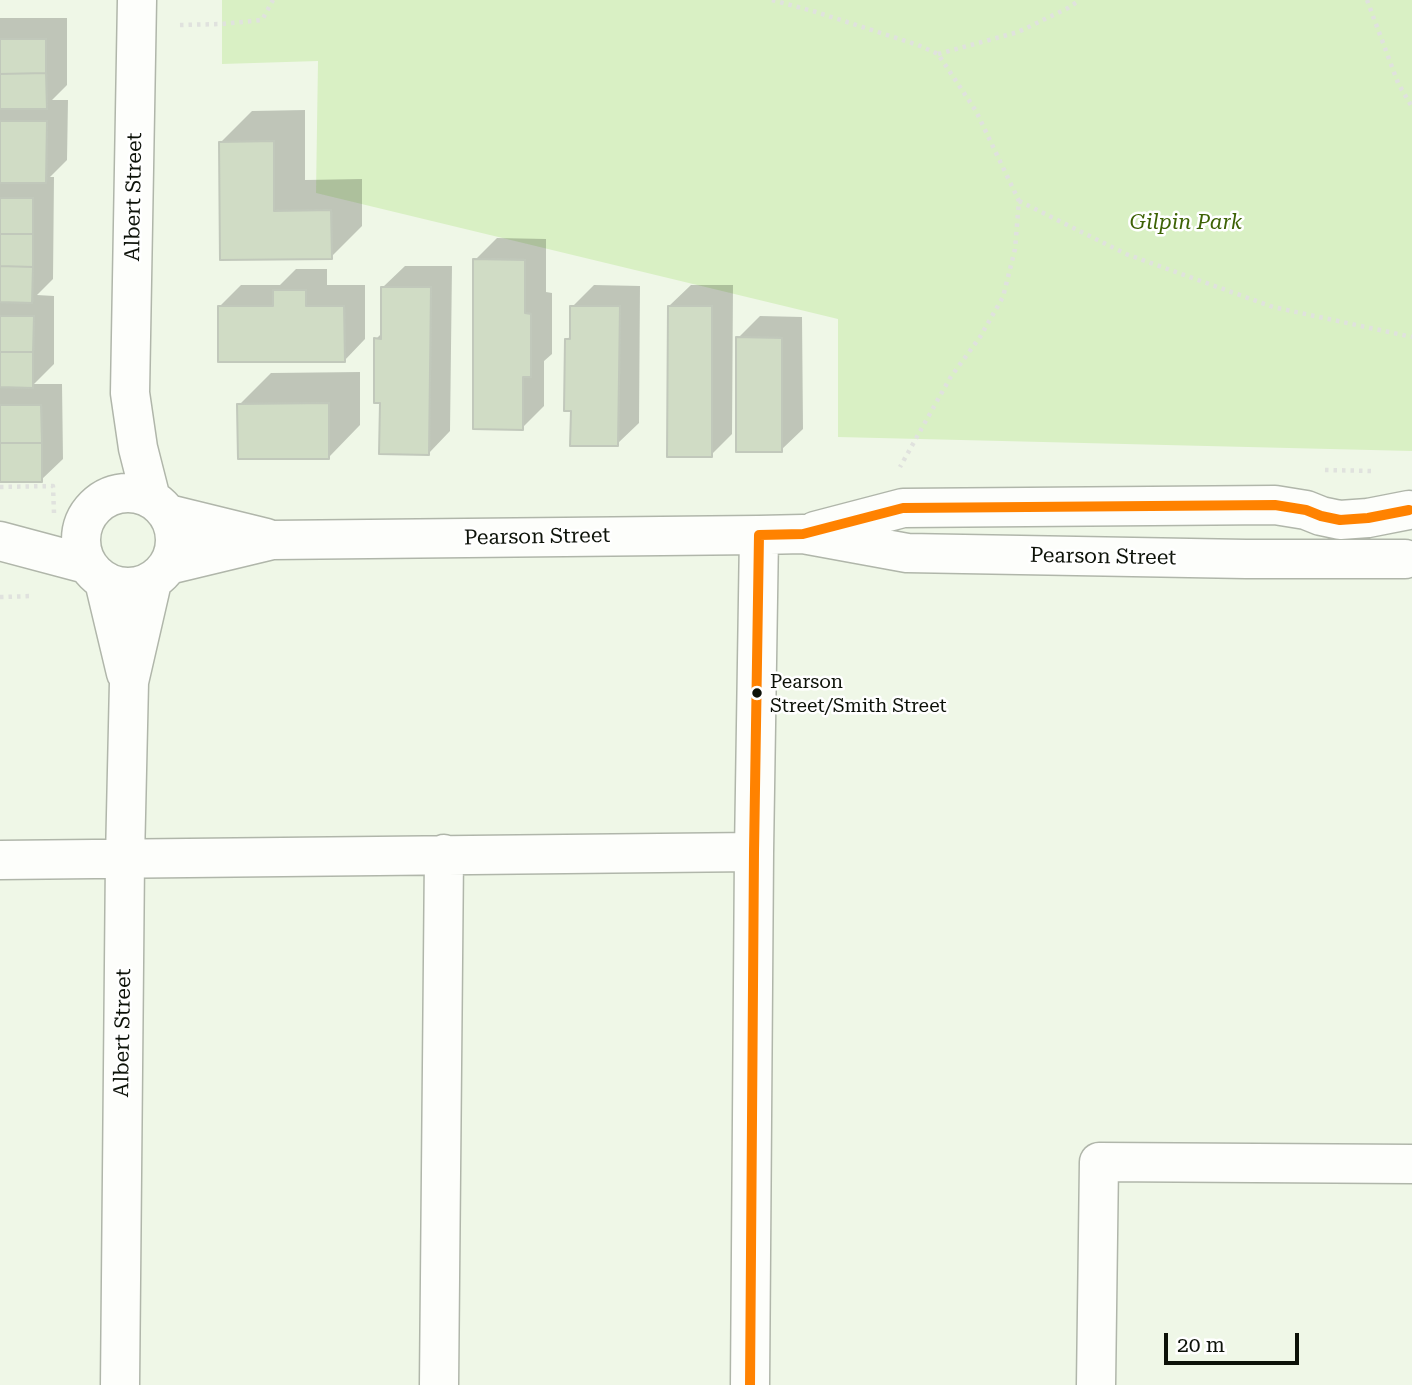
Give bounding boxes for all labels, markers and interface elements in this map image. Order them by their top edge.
street label: Albert Street [120,132,148,262]
park label: Gilpin Park [1130,210,1242,236]
street label: Pearson Street [464,523,610,551]
street label: Pearson Street [1030,543,1176,571]
place label: Pearson Street/Smith Street [770,671,947,715]
marker: Pearson Street/Smith Street [750,686,764,700]
street label: Albert Street [109,968,137,1098]
scale bar [1167,1318,1302,1362]
text: 20 m [1177,1333,1225,1357]

